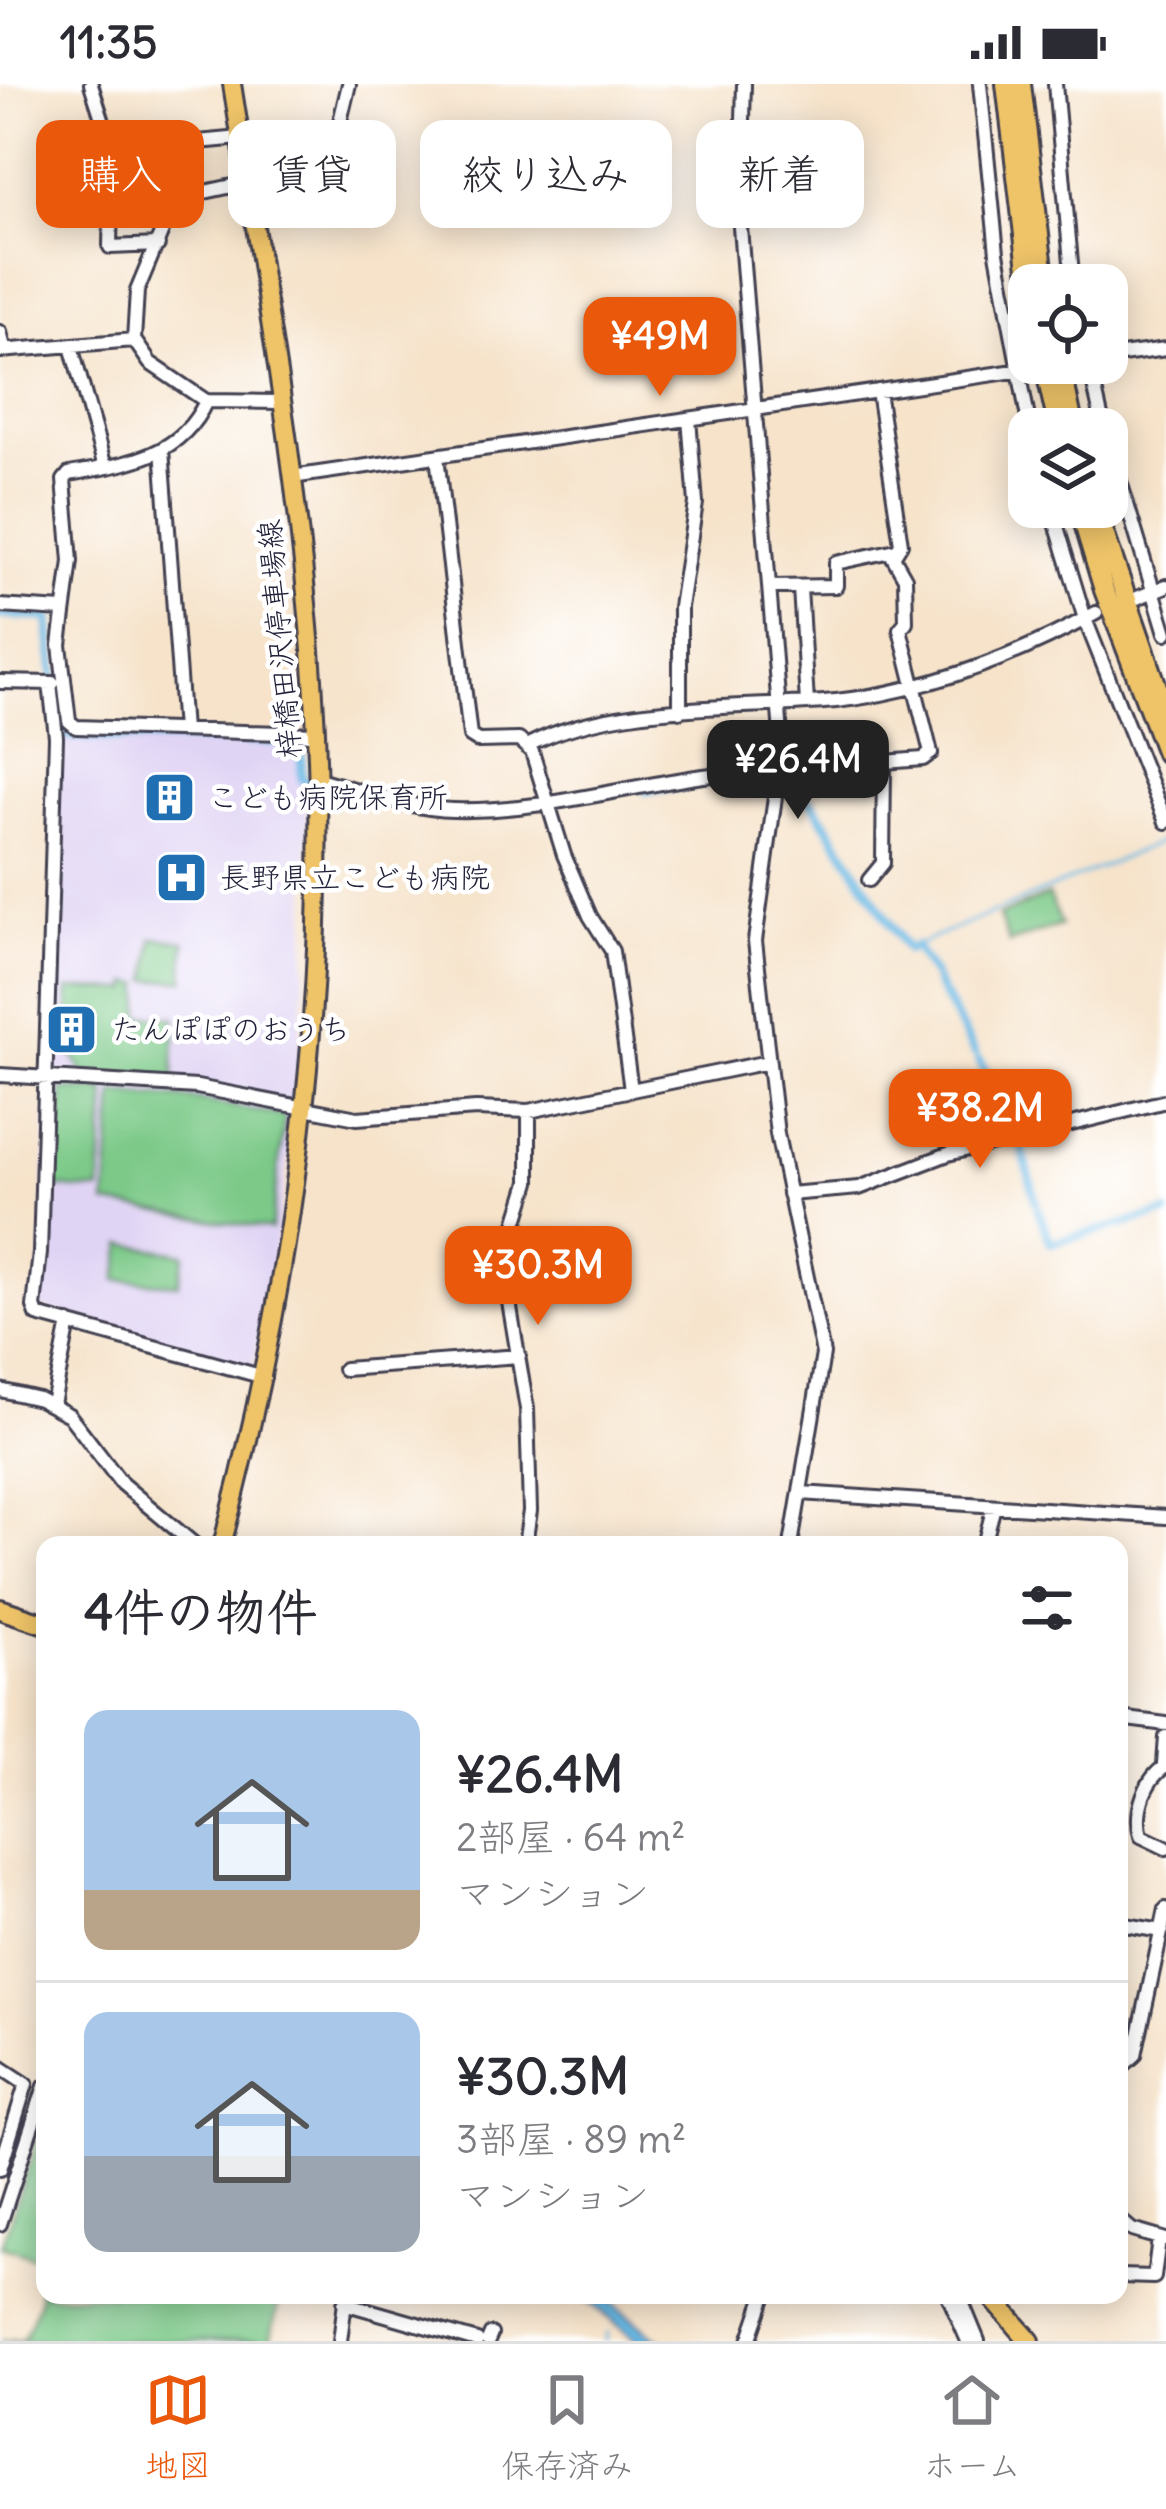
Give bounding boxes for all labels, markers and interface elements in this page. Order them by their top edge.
text: 11:35 [60,14,157,70]
chip: 購入 [36,120,204,228]
chip: 賃貸 [228,120,396,228]
chip: 絞り込み [420,120,672,228]
chip: 新着 [696,120,864,228]
map controls [1008,264,1128,528]
button: locate [1008,264,1128,384]
pin: ¥49M [589,297,731,399]
text: ¥49M [610,311,710,360]
button: layers [1008,408,1128,528]
street label: 梓橋田沢停車場線 [250,518,308,760]
pin: ¥26.4M [700,720,896,822]
text: ¥26.4M [734,734,862,783]
building icon: こども病院保育所 [141,770,197,826]
place label: こども病院保育所 [208,778,448,816]
hospital icon: 長野県立こども病院 [153,850,209,906]
place label: 長野県立こども病院 [220,858,490,896]
building icon: たんぽぽのおうち [44,1002,100,1058]
place label: たんぽぽのおうち [111,1010,350,1048]
pin: ¥38.2M [882,1069,1078,1171]
text: ¥38.2M [916,1083,1044,1132]
pin: ¥30.3M [440,1226,636,1328]
text: ¥30.3M [472,1240,604,1289]
icon: filters [1014,1575,1080,1641]
text: 4件の物件 [84,1580,317,1644]
text: ¥26.4M [456,1742,624,1806]
icon: home [180,1758,324,1902]
text: 2部屋 · 64 m² [456,1813,686,1862]
text: マンション [456,1869,649,1918]
text: ¥30.3M [456,2044,629,2108]
icon: home [180,2060,324,2204]
text: 3部屋 · 89 m² [456,2115,686,2164]
text: マンション [456,2171,649,2220]
tab: 地図 [145,2367,211,2487]
tab: 保存済み [501,2367,633,2487]
tab: ホーム [923,2367,1021,2487]

